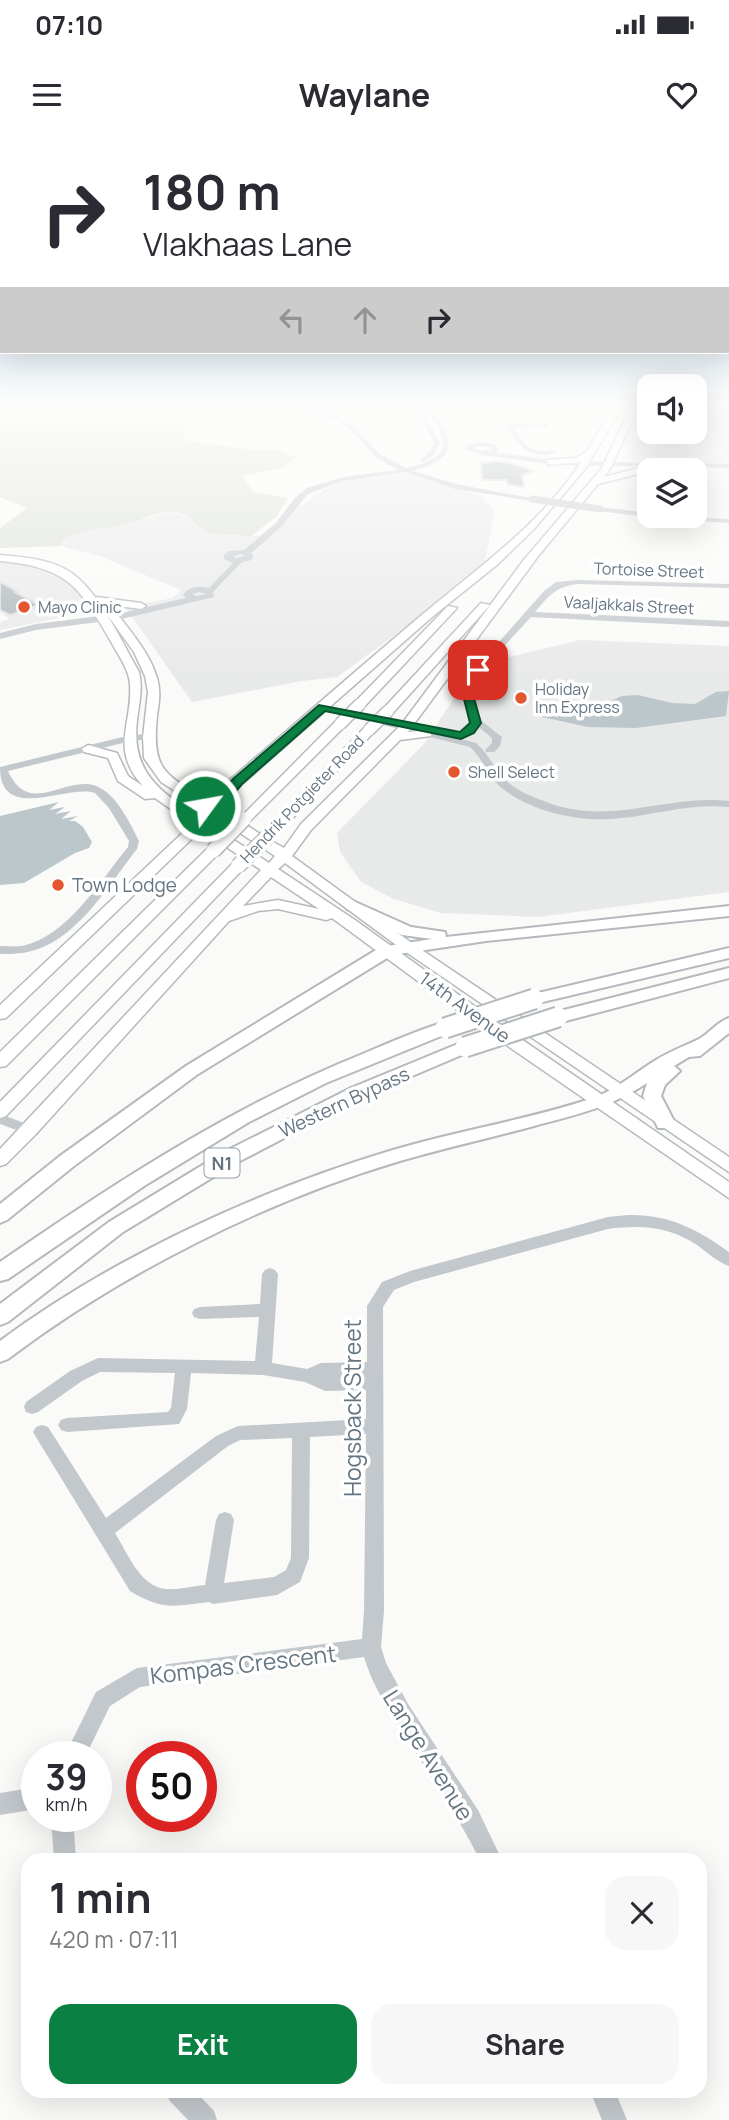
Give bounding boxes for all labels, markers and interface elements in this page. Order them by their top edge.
text: 07:10 [35,7,103,43]
text: Waylane [299,73,430,117]
icon: menu [28,76,66,114]
icon: heart [663,76,701,114]
text: 180 m [143,158,281,225]
icon: right [28,168,119,259]
text: Vlakhaas Lane [143,222,352,266]
icon: left [273,301,311,339]
icon: ahead [346,301,384,339]
icon: right [419,301,457,339]
map controls [637,374,707,528]
button: sound [637,374,707,444]
button: layers [637,458,707,528]
street label: Tortoise Street [593,557,705,583]
street label: Vaaljakkals Street [563,591,695,619]
place label: Mayo Clinic [38,596,122,618]
marker: Mayo Clinic [16,599,32,615]
pin [448,640,508,700]
icon: arrive [459,651,497,689]
place label: Holiday Inn Express [535,678,620,718]
marker: Holiday Inn Express [513,690,529,706]
street label: Hendrik Potgieter Road [235,730,369,868]
place label: Shell Select [468,761,555,783]
marker: Shell Select [446,764,462,780]
position arrow [168,769,242,843]
place label: Town Lodge [72,872,177,898]
marker: Town Lodge [50,877,66,893]
street label: 14th Avenue [414,965,516,1049]
street label: Western Bypass [274,1060,414,1144]
road number: N1 [204,1148,240,1178]
street label: Hogsback Street [336,1319,368,1497]
street label: Kompas Crescent [148,1637,338,1691]
street label: Lange Avenue [376,1684,482,1826]
speed limit sign: 50 [126,1741,217,1832]
text: 39 [45,1753,88,1801]
text: km/h [46,1792,87,1816]
text: 1 min [49,1868,152,1926]
button: close [605,1876,679,1950]
text: 420 m · 07:11 [49,1923,179,1955]
button: Exit [49,2004,357,2084]
button: Share [371,2004,679,2084]

